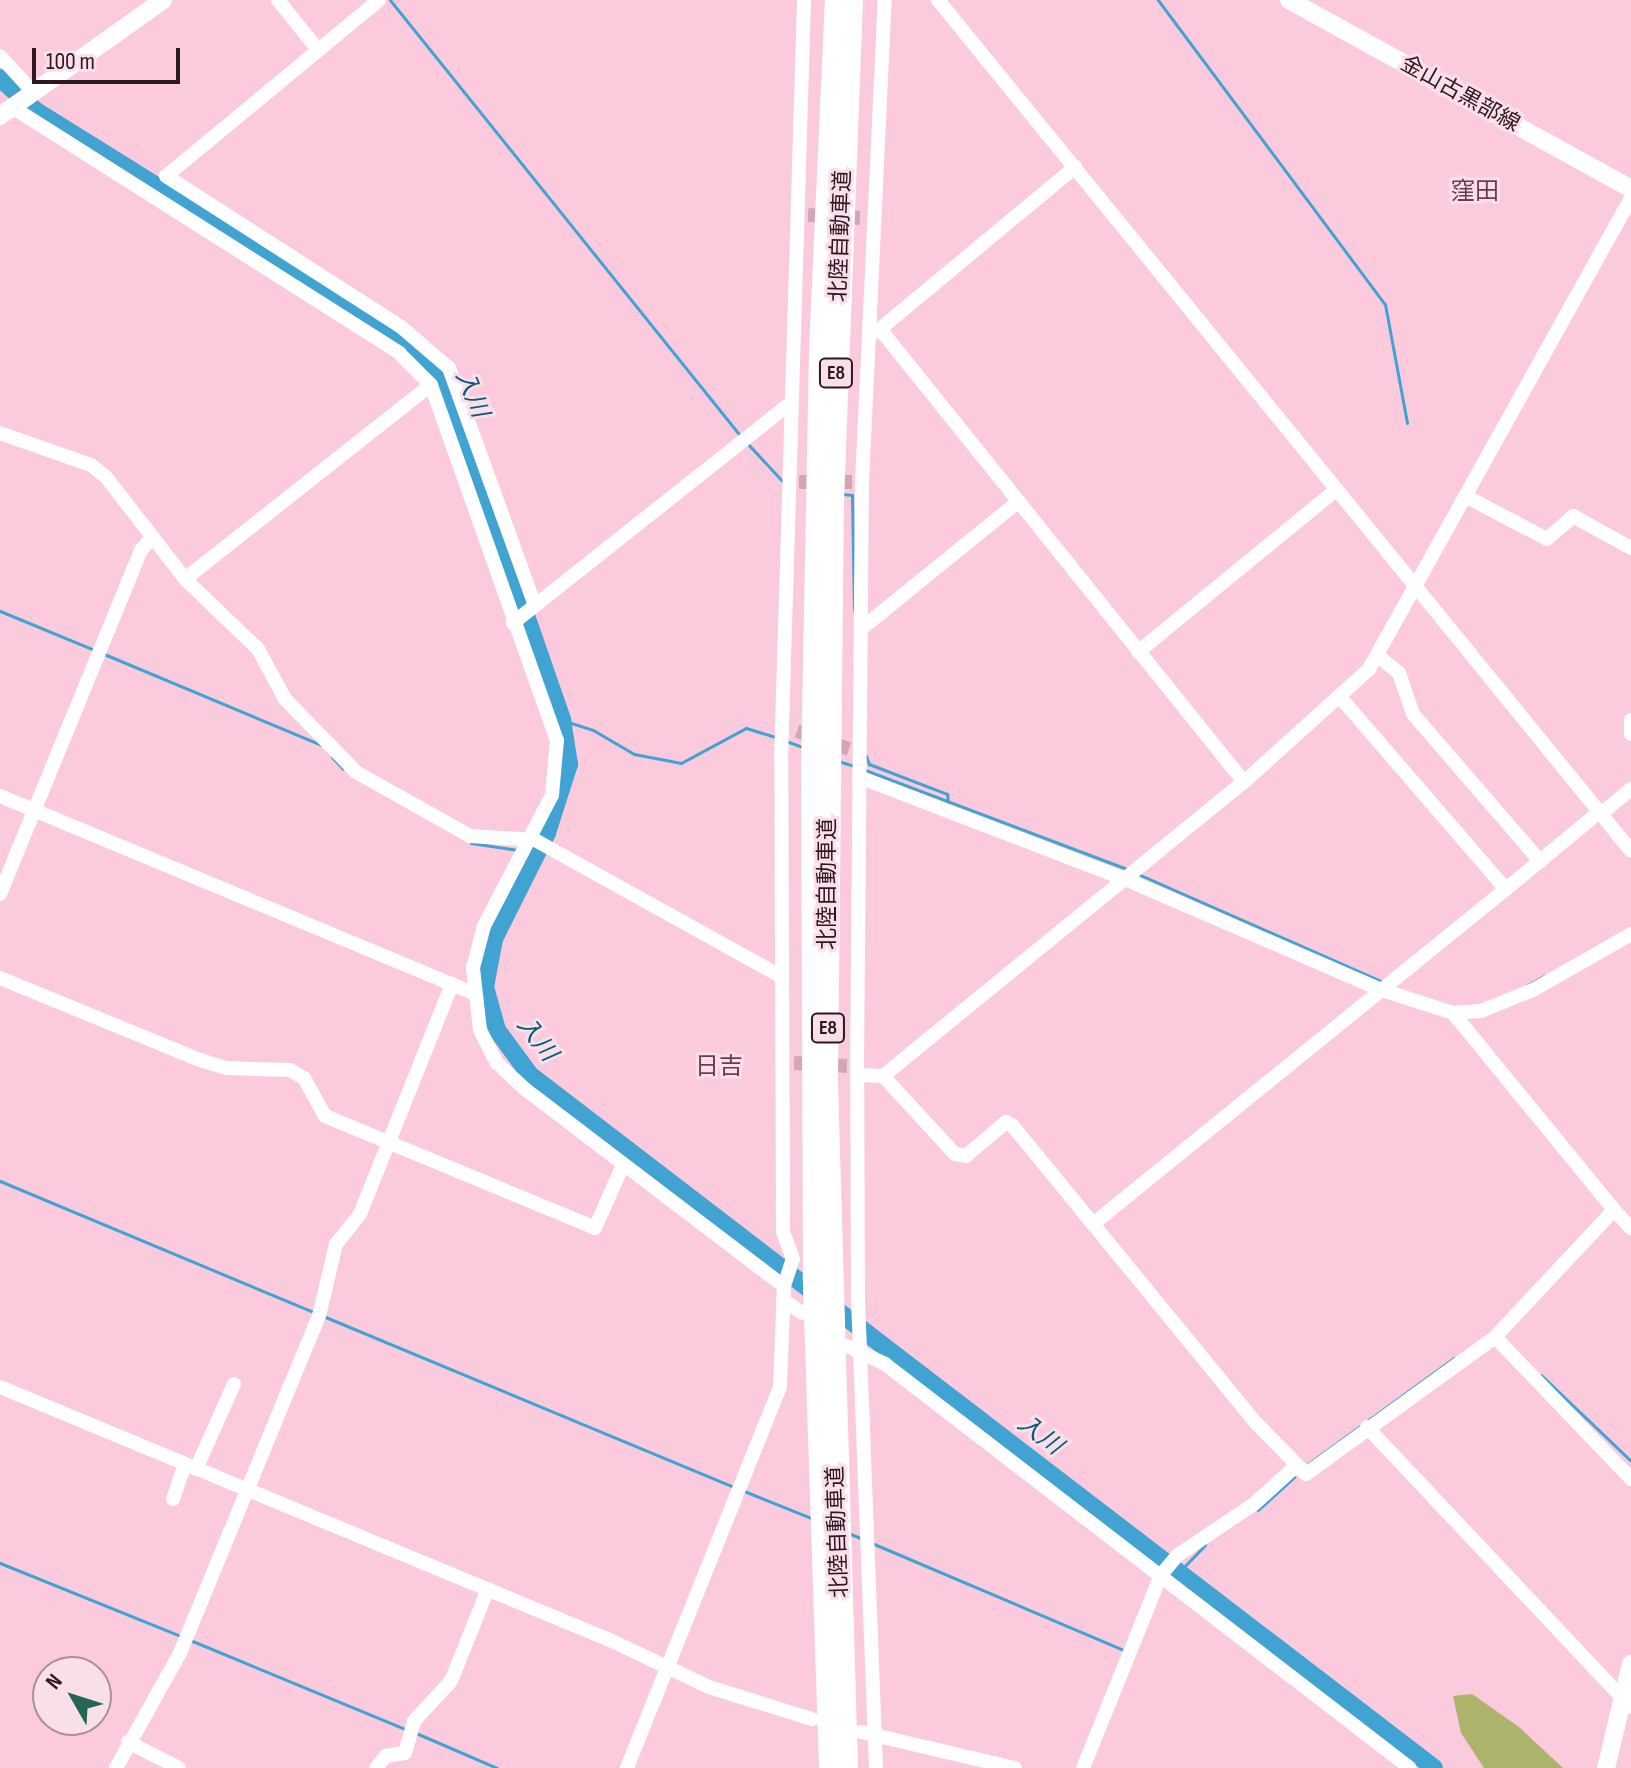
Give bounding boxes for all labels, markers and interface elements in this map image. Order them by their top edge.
scale bar [36,32,184,82]
text: 100 m [46,47,95,76]
street label: 金山古黒部線 [1396,50,1524,138]
street label: 北陸自動車道 [826,170,856,302]
district label: 窪田 [1451,178,1499,206]
road number: E8 [818,357,854,389]
water label: 入川 [449,366,495,422]
street label: 北陸自動車道 [815,818,841,950]
water label: 入川 [511,1011,563,1067]
road number: E8 [810,1012,846,1044]
district label: 日吉 [695,1053,743,1081]
water label: 入川 [1012,1409,1068,1461]
street label: 北陸自動車道 [823,1466,853,1598]
north arrow [32,1656,112,1736]
text: N [40,1669,69,1695]

